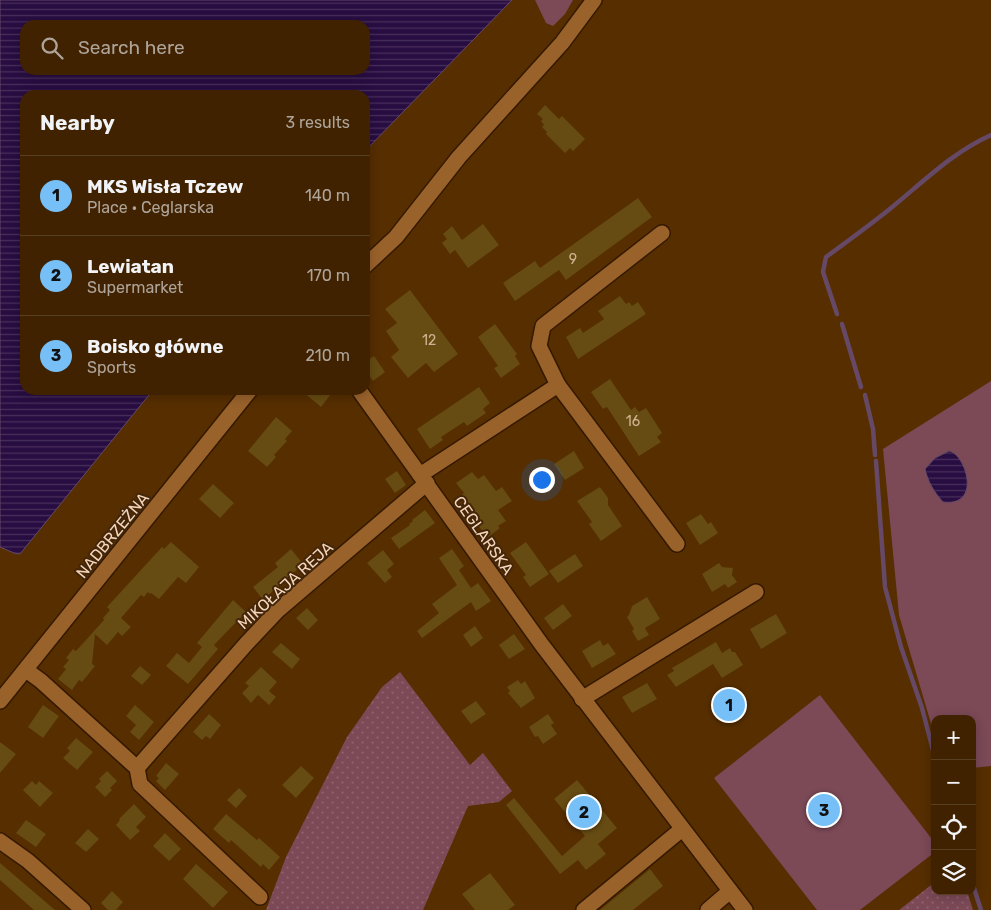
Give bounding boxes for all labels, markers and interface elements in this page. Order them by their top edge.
search box [20,20,370,75]
icon: search [38,34,66,62]
text: Search here [78,36,185,59]
text: Nearby [40,110,115,135]
text: 3 results [285,113,350,132]
text: MKS Wisła Tczew [87,175,243,198]
text: 1 [52,186,60,205]
text: 140 m [305,186,350,205]
text: Place · Ceglarska [87,198,214,217]
house number: 9 [569,251,577,268]
text: Lewiatan [87,255,174,278]
text: 2 [51,266,61,285]
text: 170 m [307,266,350,285]
text: Supermarket [87,278,183,297]
house number: 12 [422,332,436,349]
text: Boisko główne [87,335,224,358]
text: 3 [51,346,61,365]
text: 210 m [305,346,350,365]
text: Sports [87,358,136,377]
house number: 16 [626,413,640,430]
your location [529,467,555,493]
street label: NADBRZEŻNA [72,488,153,582]
street label: CEGLARSKA [450,492,518,578]
street label: MIKOŁAJA REJA [234,537,337,633]
pin: 1 [713,686,745,724]
map controls [931,715,976,895]
button: + [931,715,976,760]
button: − [931,760,976,805]
pin: 3 [808,791,840,829]
pin: 2 [568,793,600,831]
button: locate [931,805,976,850]
button: layers [931,850,976,895]

